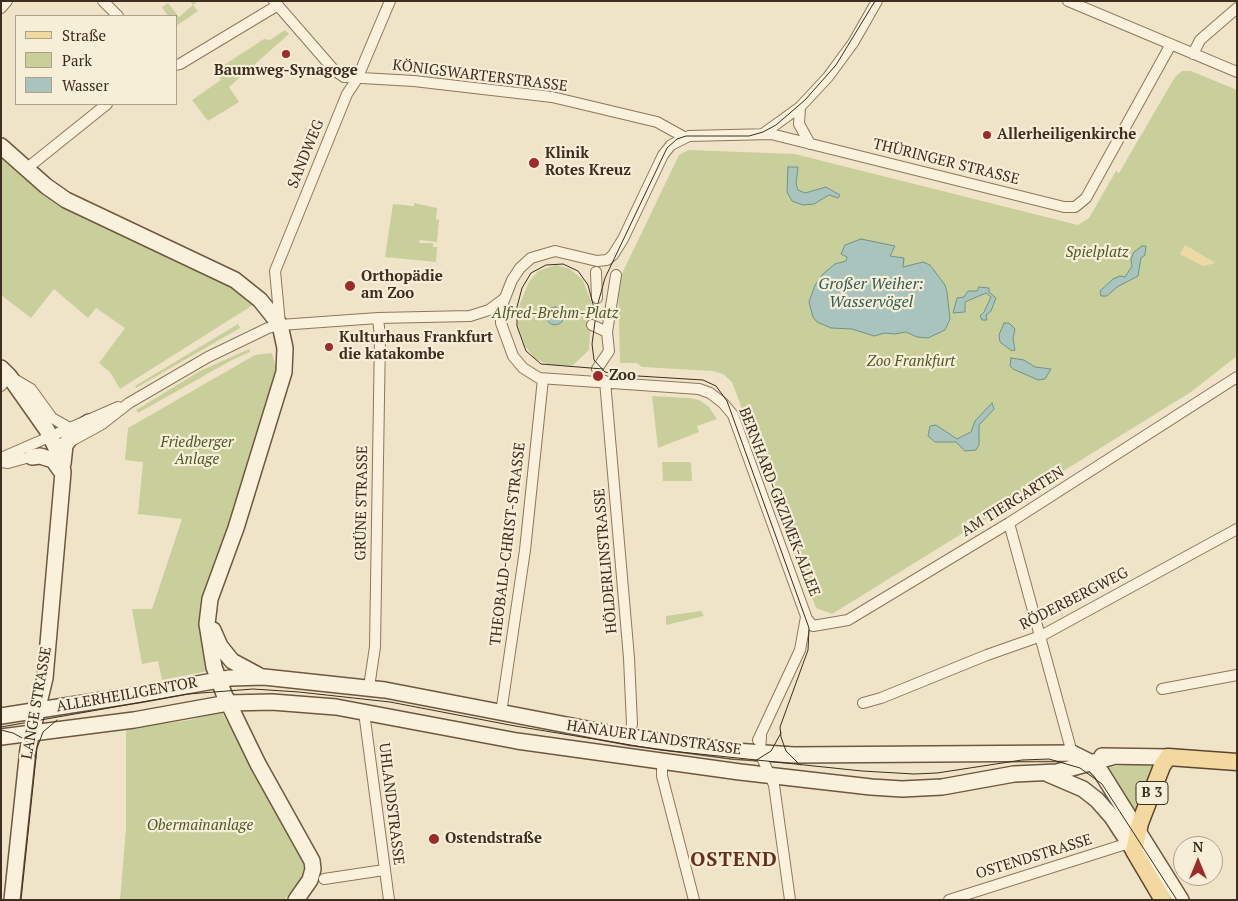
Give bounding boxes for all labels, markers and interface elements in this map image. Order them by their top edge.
legend [15,15,178,105]
text: Straße [62,25,106,45]
marker: Baumweg-Synagoge [280,48,292,60]
text: Park [62,50,92,70]
street label: KÖNIGSWARTERSTRASSE [391,56,569,96]
place label: Baumweg-Synagoge [214,62,358,80]
text: Wasser [62,75,109,95]
street label: SANDWEG [284,117,328,191]
place label: Allerheiligenkirche [997,126,1136,144]
marker: Allerheiligenkirche [981,129,993,141]
street label: THÜRINGER STRASSE [871,135,1021,189]
place label: Klinik Rotes Kreuz [545,145,631,180]
marker: Klinik Rotes Kreuz [527,156,541,170]
park label: Spielplatz [1065,244,1129,262]
place label: Orthopädie am Zoo [361,268,443,303]
water label: Großer Weiher: Wasservögel [818,274,924,312]
marker: Orthopädie am Zoo [343,279,357,293]
park label: Alfred-Brehm-Platz [492,305,618,323]
place label: Kulturhaus Frankfurt die katakombe [339,329,493,364]
marker: Kulturhaus Frankfurt die katakombe [323,341,335,353]
park label: Zoo Frankfurt [867,353,955,371]
place label: Zoo [609,367,636,385]
marker: Zoo [591,369,605,383]
street label: BERNHARD-GRZIMEK-ALLEE [735,405,823,599]
park label: Friedberger Anlage [160,434,234,469]
street label: THEOBALD-CHRIST-STRASSE [487,441,529,647]
street label: GRÜNE STRASSE [352,445,372,561]
street label: AM TIERGARTEN [958,463,1068,541]
street label: HÖLDERLINSTRASSE [591,488,621,634]
street label: RÖDERBERGWEG [1017,564,1131,634]
street label: LANGE STRASSE [18,645,56,761]
street label: ALLERHEILIGENTOR [55,674,199,716]
street label: HANAUER LANDSTRASSE [565,717,743,759]
street label: UHLANDSTRASSE [375,742,407,866]
road number: B 3 [1136,781,1168,804]
park label: Obermainanlage [147,817,253,835]
place label: Ostendstraße [445,830,542,848]
street label: OSTENDSTRASSE [974,831,1094,883]
marker: Ostendstraße [427,832,441,846]
north arrow [1173,836,1223,886]
text: N [1193,837,1203,856]
district label: OSTEND [689,848,779,872]

